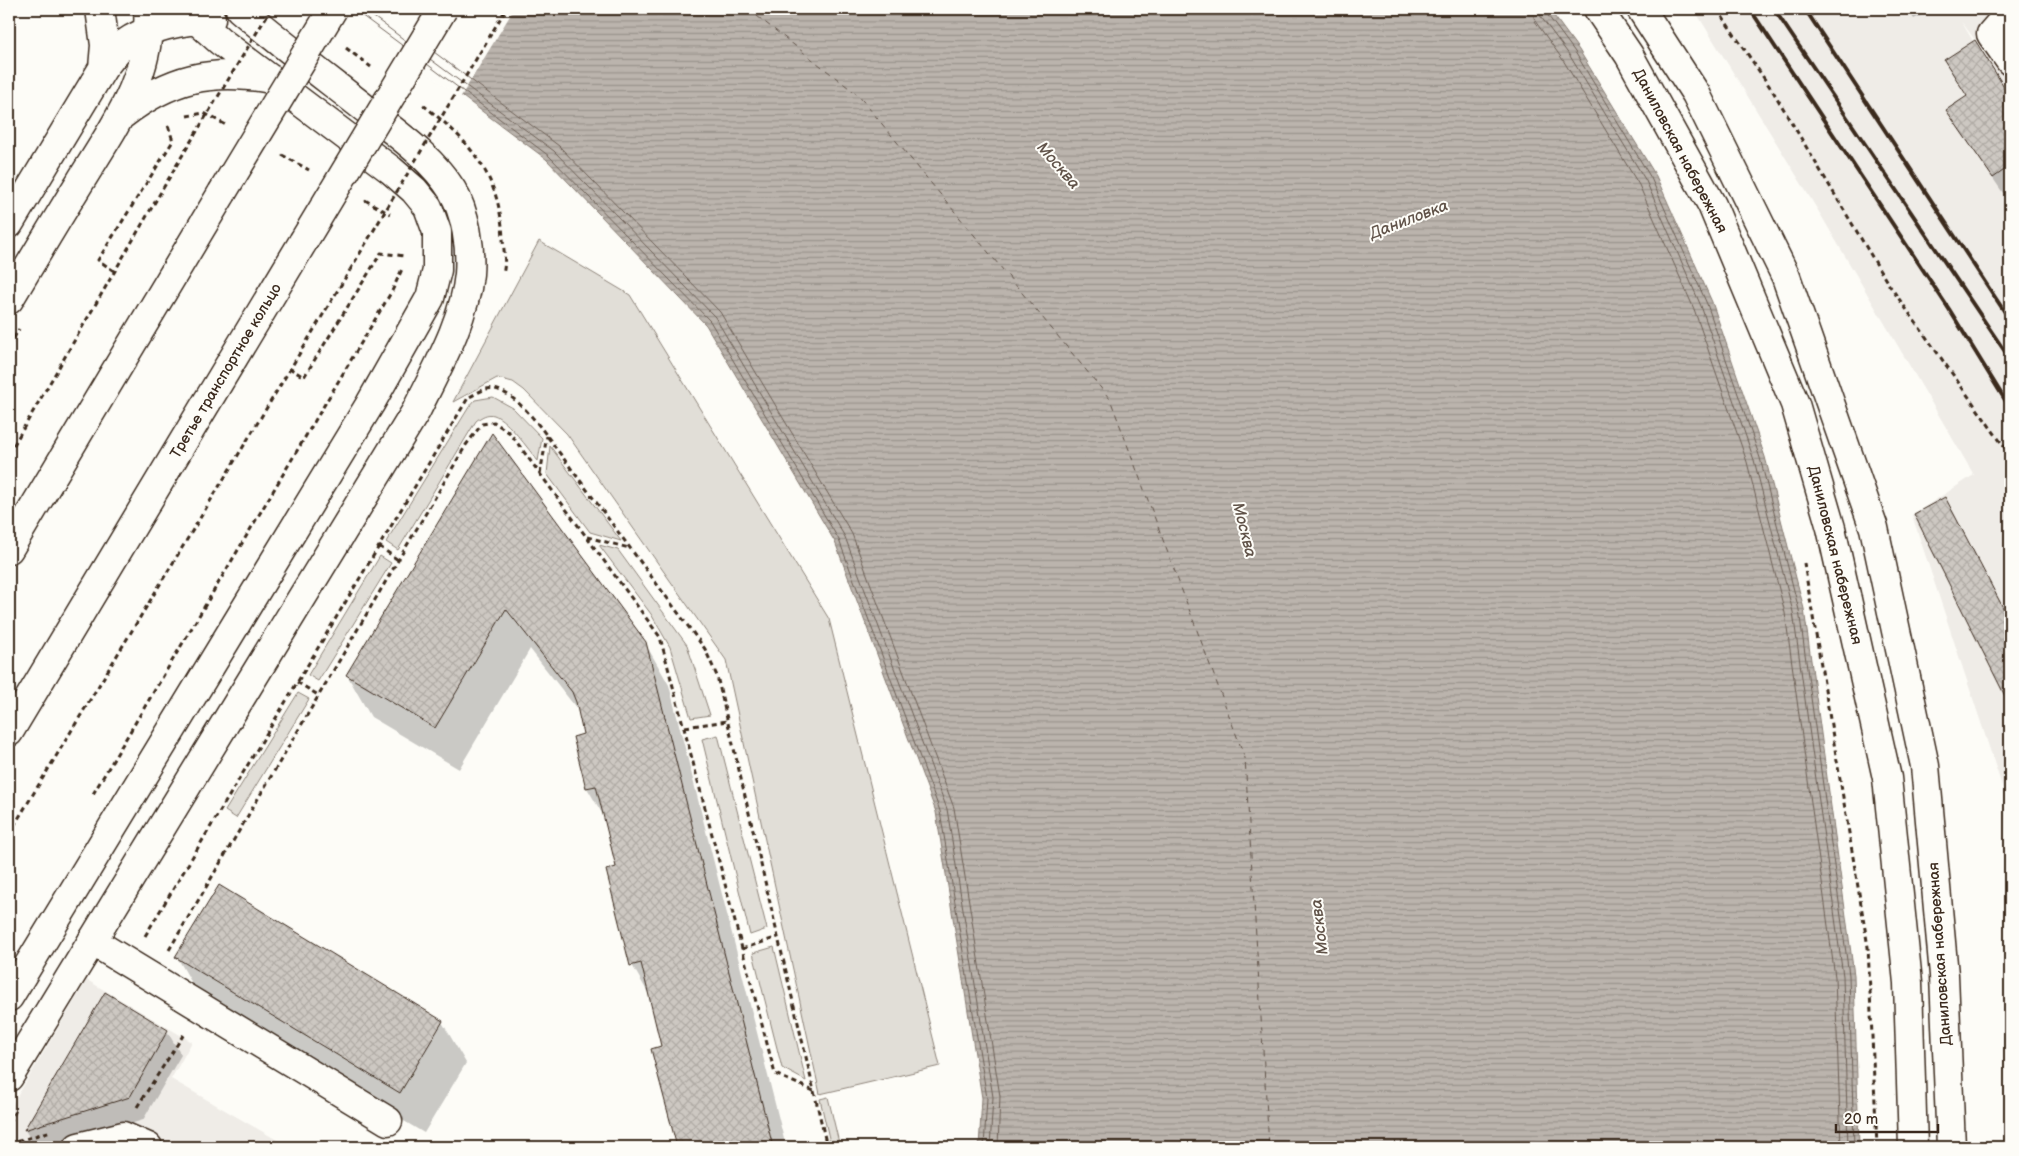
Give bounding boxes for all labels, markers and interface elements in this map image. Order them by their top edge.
street label: Даниловская набережная [1628,65,1732,237]
water label: Москва [1032,139,1084,193]
water label: Даниловка [1366,196,1451,244]
street label: Третье транспортное кольцо [166,280,286,462]
street label: Даниловская набережная [1804,464,1866,646]
water label: Москва [1228,501,1260,559]
street label: Даниловская набережная [1924,862,1956,1046]
water label: Москва [1307,898,1333,956]
scale bar [1836,1101,1939,1133]
text: 20 m [1844,1110,1878,1129]

